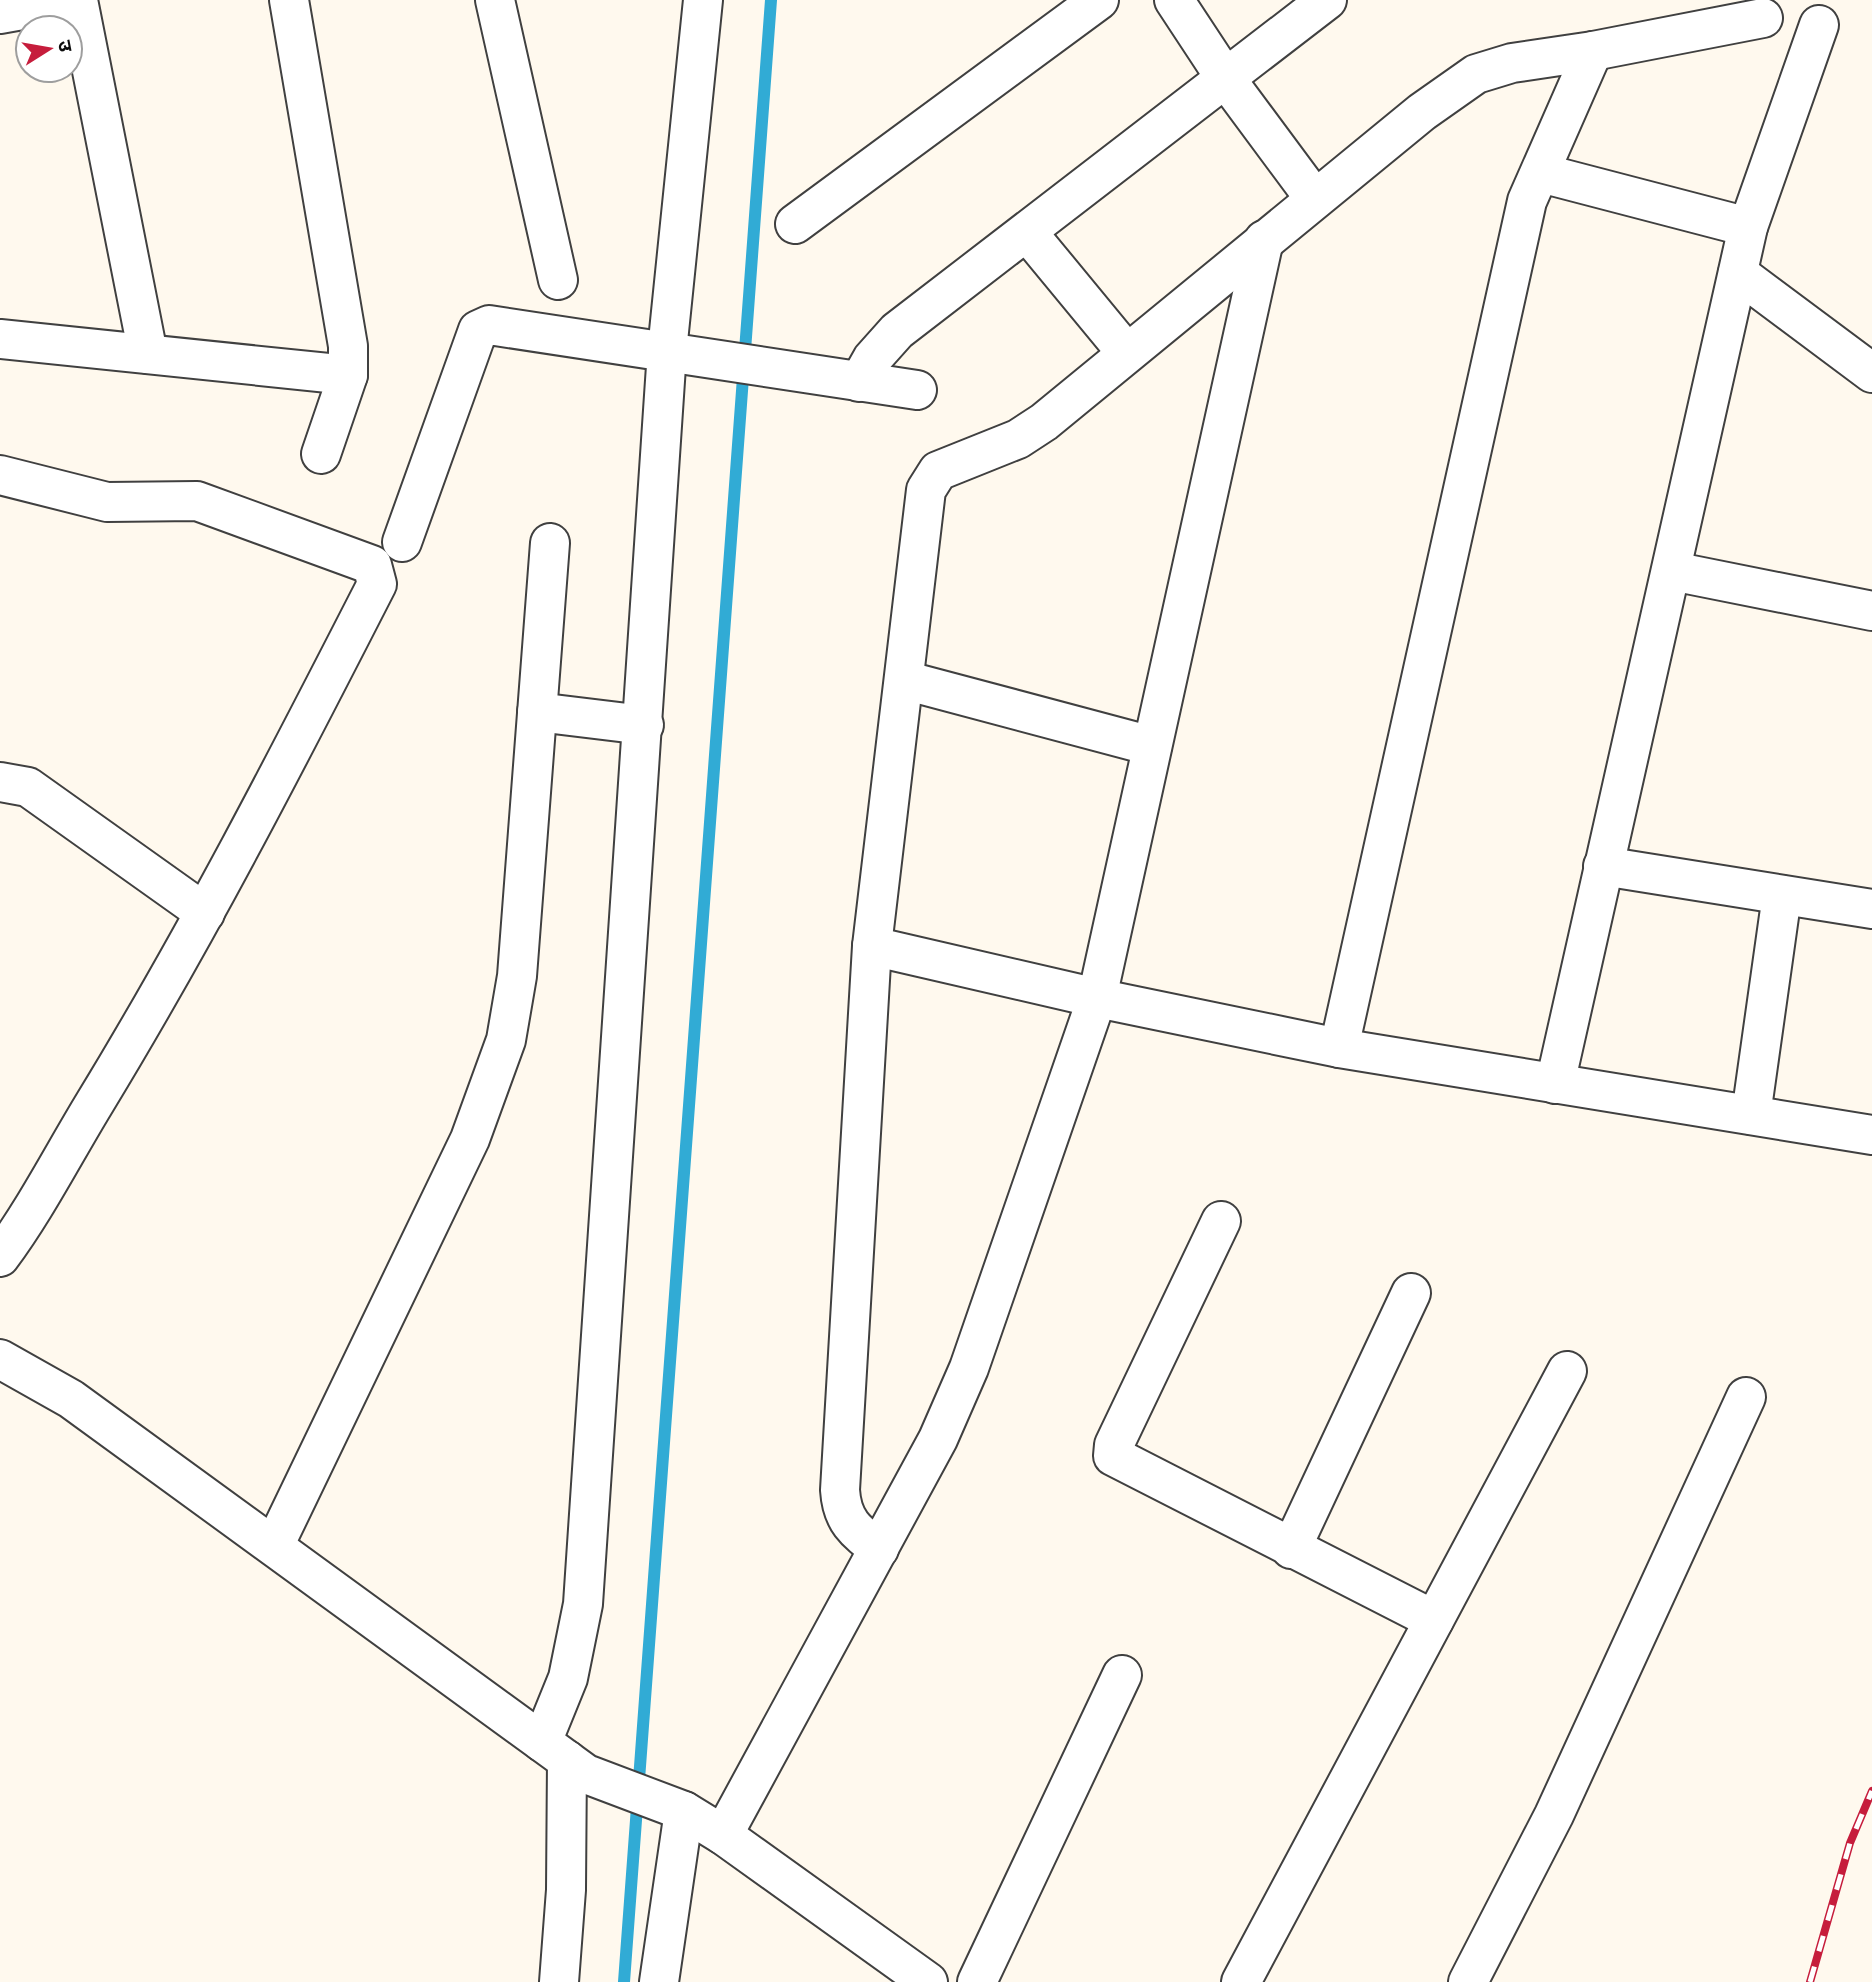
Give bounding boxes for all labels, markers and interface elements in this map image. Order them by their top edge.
north arrow [14,14,84,84]
text: उ [53,38,78,54]

